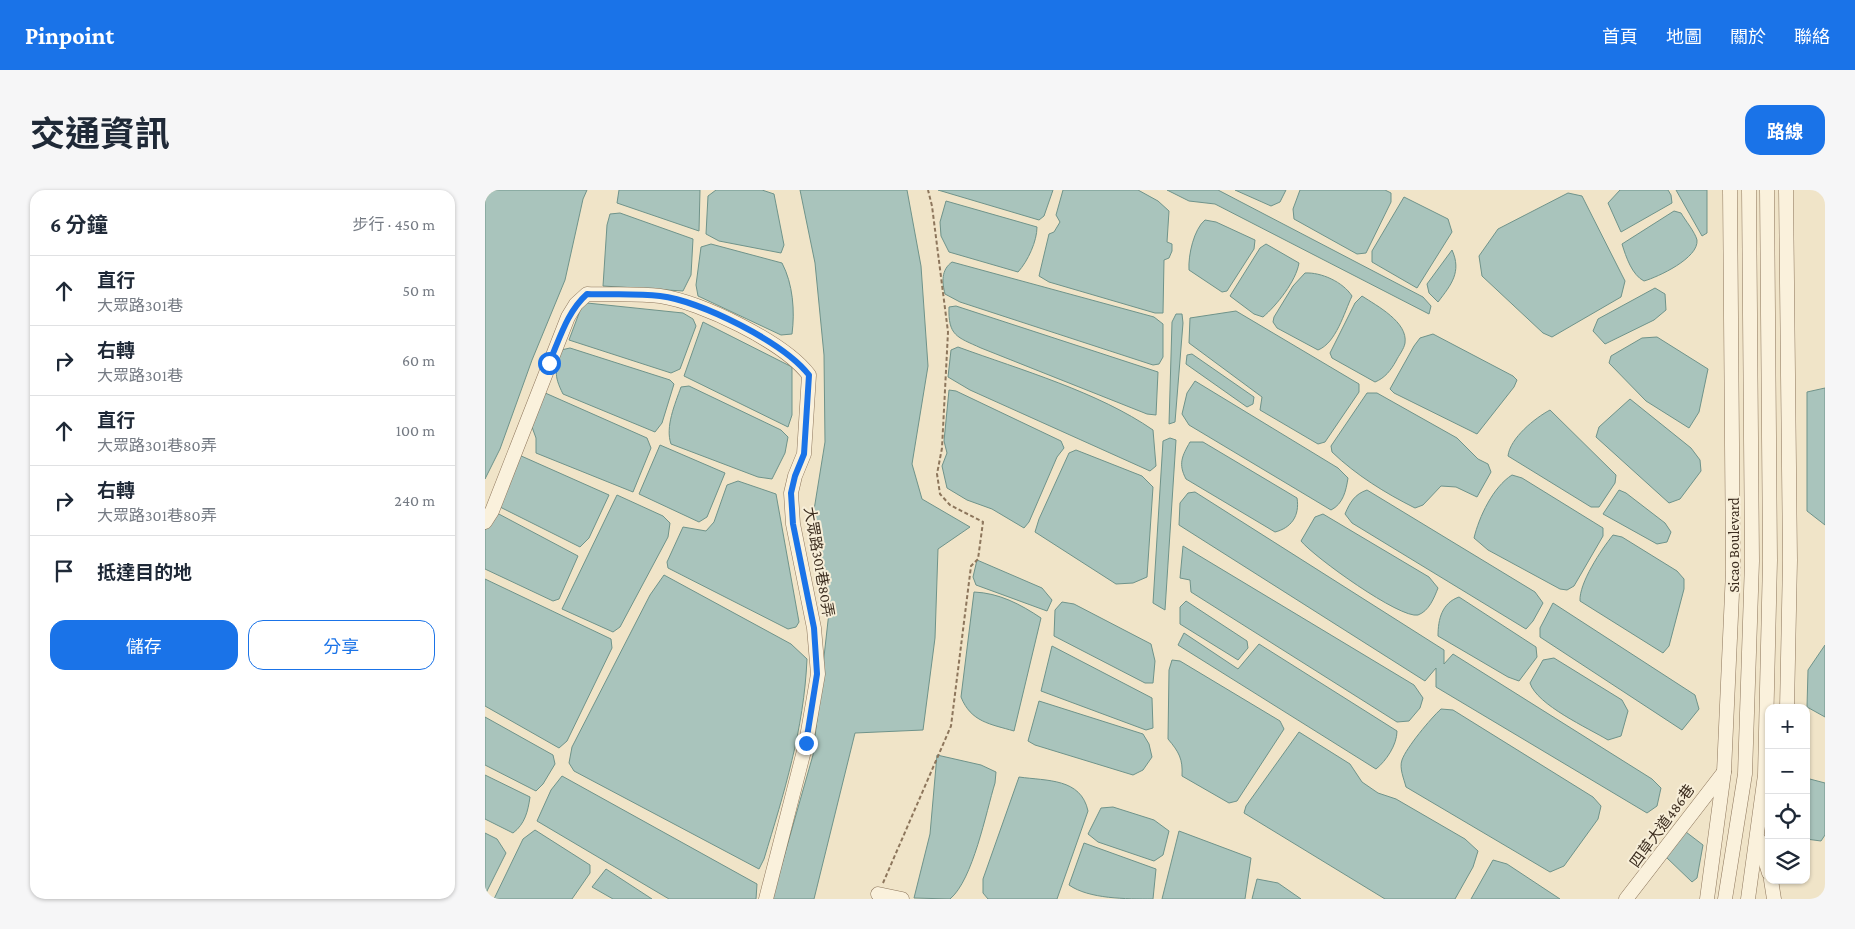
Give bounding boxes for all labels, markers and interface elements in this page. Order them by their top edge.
text: Pinpoint [25,22,114,49]
text: 首頁 [1602,27,1638,47]
text: 地圖 [1666,27,1702,47]
text: 關於 [1730,27,1766,47]
text: 聯絡 [1794,27,1830,47]
button: 路線 [1745,105,1825,155]
text: 交通資訊 [30,115,170,154]
text: 6 分鐘 [50,213,108,237]
text: 步行 · 450 m [353,216,435,233]
text: 直行 [97,270,135,291]
icon: ahead [50,277,78,305]
text: 50 m [403,282,435,299]
text: 大眾路301巷 [97,297,183,314]
text: 右轉 [97,340,135,361]
icon: right [50,347,78,375]
text: 60 m [402,352,435,369]
route start [538,352,561,375]
text: 大眾路301巷 [97,367,183,384]
text: 直行 [97,410,135,431]
icon: ahead [50,417,78,445]
text: 100 m [396,422,435,439]
text: 大眾路301巷80弄 [97,437,217,454]
text: 右轉 [97,480,135,501]
icon: right [50,487,78,515]
text: 240 m [394,492,435,509]
street label: Sicao Boulevard [1726,497,1742,593]
street label: 大眾路301巷80弄 [801,505,837,619]
text: 大眾路301巷80弄 [97,507,217,524]
icon: arrive [50,557,78,585]
text: 抵達目的地 [97,562,192,583]
button: 儲存 [50,620,238,670]
button: 分享 [248,620,435,670]
map controls [1765,704,1810,884]
button: + [1765,704,1810,749]
route end [795,732,818,755]
button: − [1765,749,1810,794]
street label: 四草大道486巷 [1627,782,1697,870]
button: locate [1765,794,1810,839]
button: layers [1765,839,1810,884]

